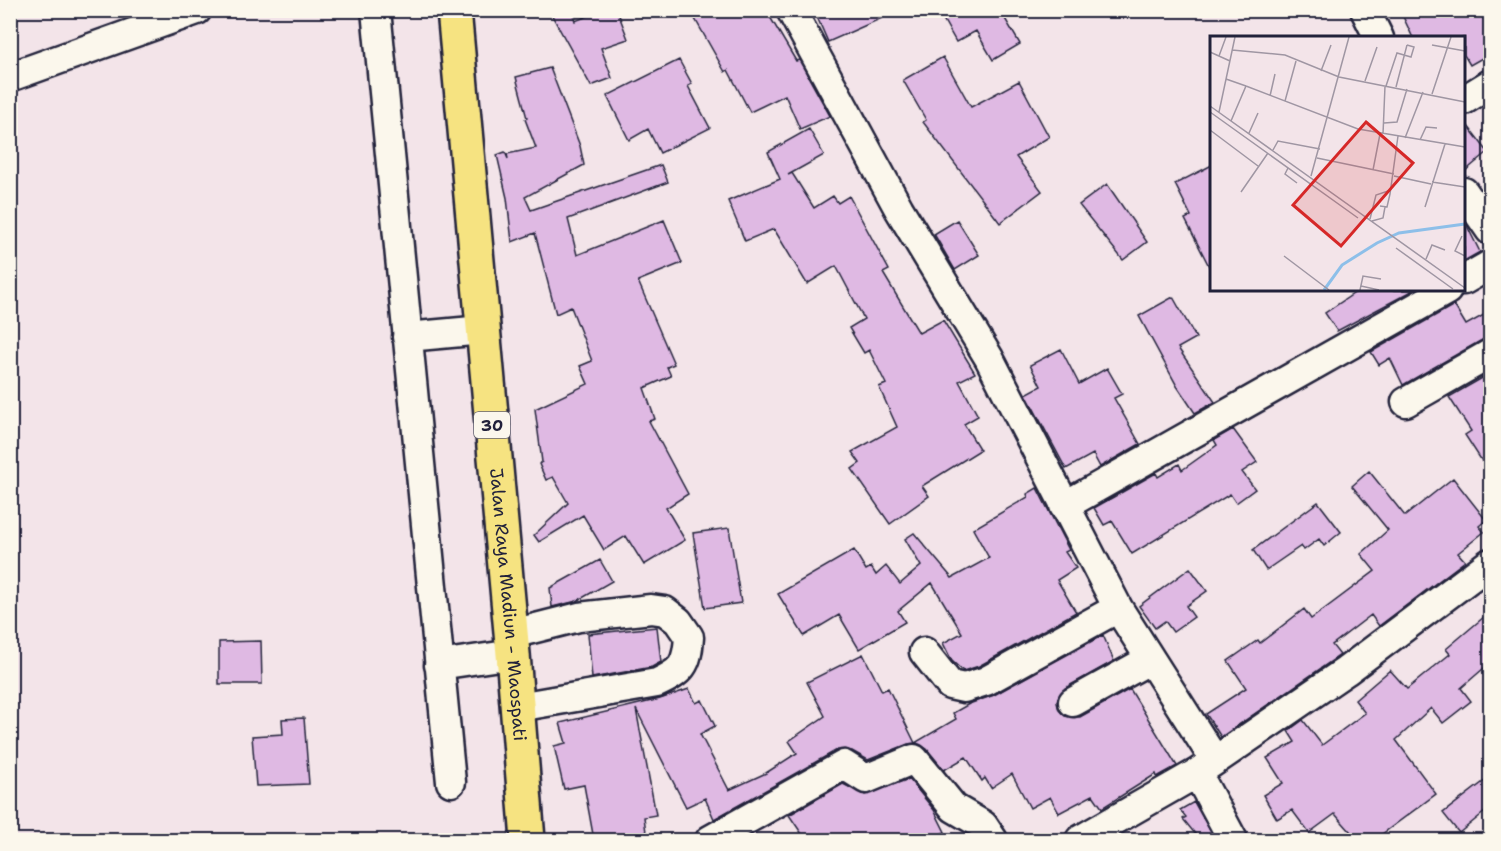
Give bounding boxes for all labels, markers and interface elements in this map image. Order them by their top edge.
inset map [1210,36,1465,291]
road number: 30 [474,412,510,438]
street label: Jalan Raya Madiun - Maospati [484,467,532,742]

